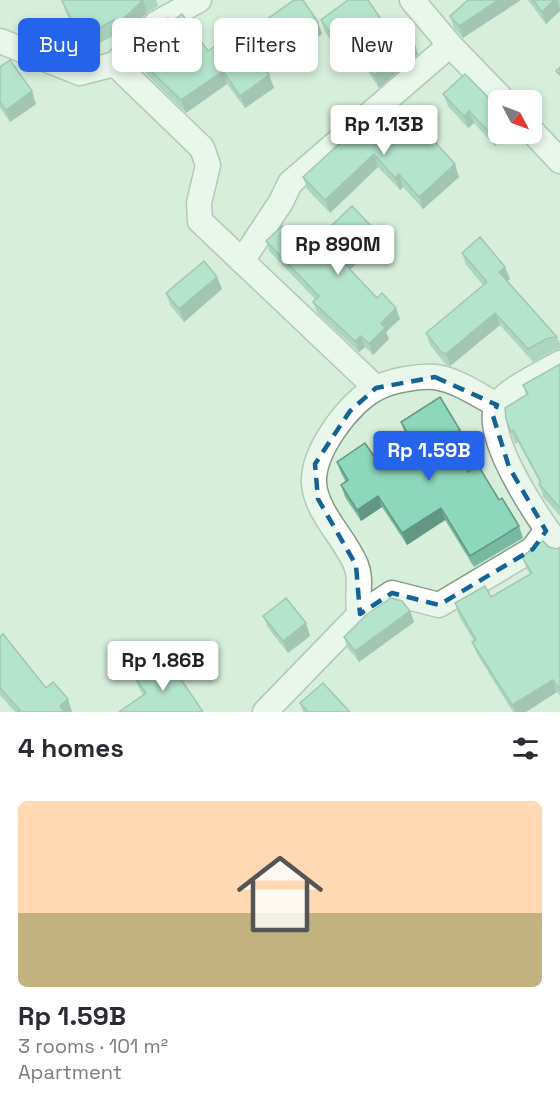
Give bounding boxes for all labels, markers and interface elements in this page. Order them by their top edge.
chip: Buy [18,18,100,72]
chip: Rent [112,18,202,72]
chip: Filters [214,18,318,72]
chip: New [330,18,415,72]
north arrow [488,90,542,144]
map controls [488,90,542,144]
pin: Rp 1.13B [322,105,446,156]
text: Rp 1.13B [345,111,423,137]
pin: Rp 890M [283,225,393,276]
text: Rp 890M [295,231,381,257]
pin: Rp 1.59B [367,431,491,482]
text: Rp 1.59B [387,437,471,463]
pin: Rp 1.86B [101,641,225,692]
text: Rp 1.86B [121,647,205,673]
text: 4 homes [18,731,124,765]
icon: filters [509,732,542,765]
icon: home [226,840,334,948]
text: Rp 1.59B [18,999,126,1033]
text: 3 rooms · 101 m² [18,1033,168,1059]
text: Apartment [18,1059,122,1085]

